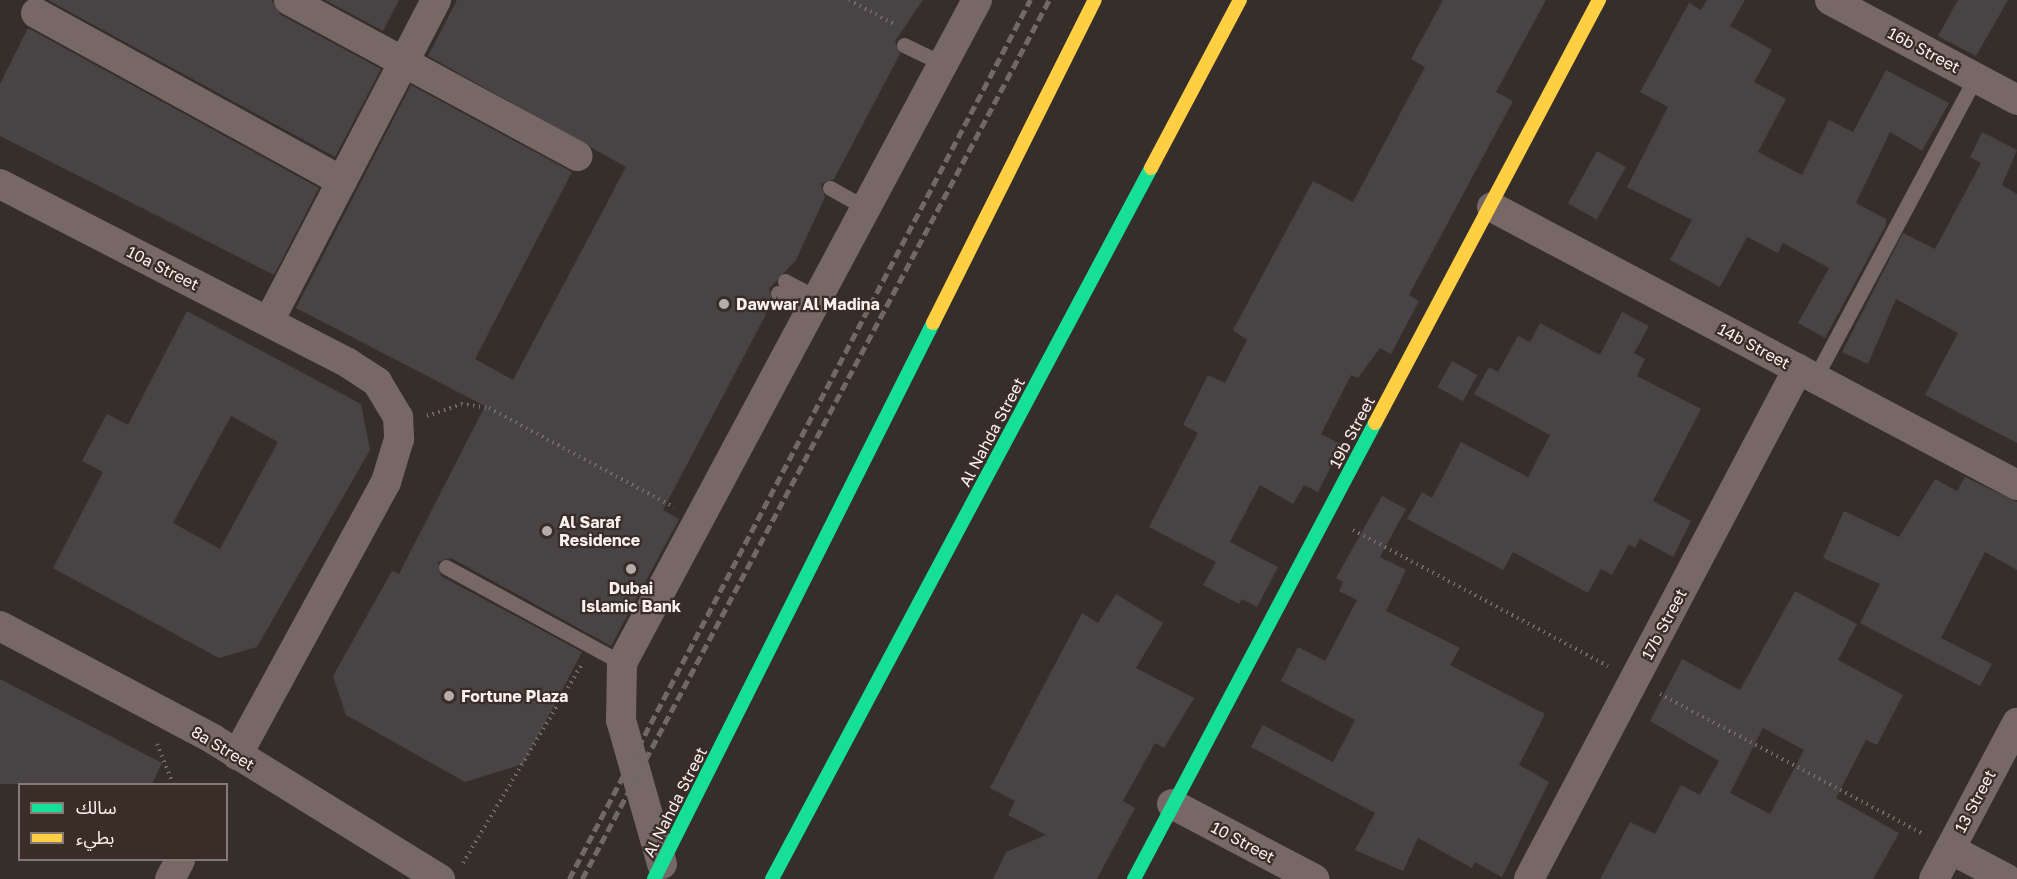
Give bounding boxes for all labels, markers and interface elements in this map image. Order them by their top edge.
street label: 16b Street [1885,23,1963,77]
street label: 10a Street [124,242,202,294]
place label: Dawwar Al Madina [736,294,880,314]
marker: Dawwar Al Madina [717,297,731,311]
street label: 14b Street [1715,319,1793,373]
street label: Al Nahda Street [955,374,1029,490]
street label: 19b Street [1325,393,1379,471]
place label: Al Saraf Residence [559,512,640,550]
marker: Al Saraf Residence [540,524,554,538]
marker: Dubai Islamic Bank [624,562,638,576]
place label: Dubai Islamic Bank [581,578,681,616]
street label: 17b Street [1637,585,1691,663]
place label: Fortune Plaza [461,686,568,706]
marker: Fortune Plaza [442,689,456,703]
street label: 8a Street [188,722,258,774]
street label: Al Nahda Street [639,744,711,860]
street label: 13 Street [1950,766,2000,836]
legend [18,783,228,861]
text: سالك [76,796,117,818]
street label: 10 Street [1208,817,1278,867]
text: بطيء [76,826,114,848]

